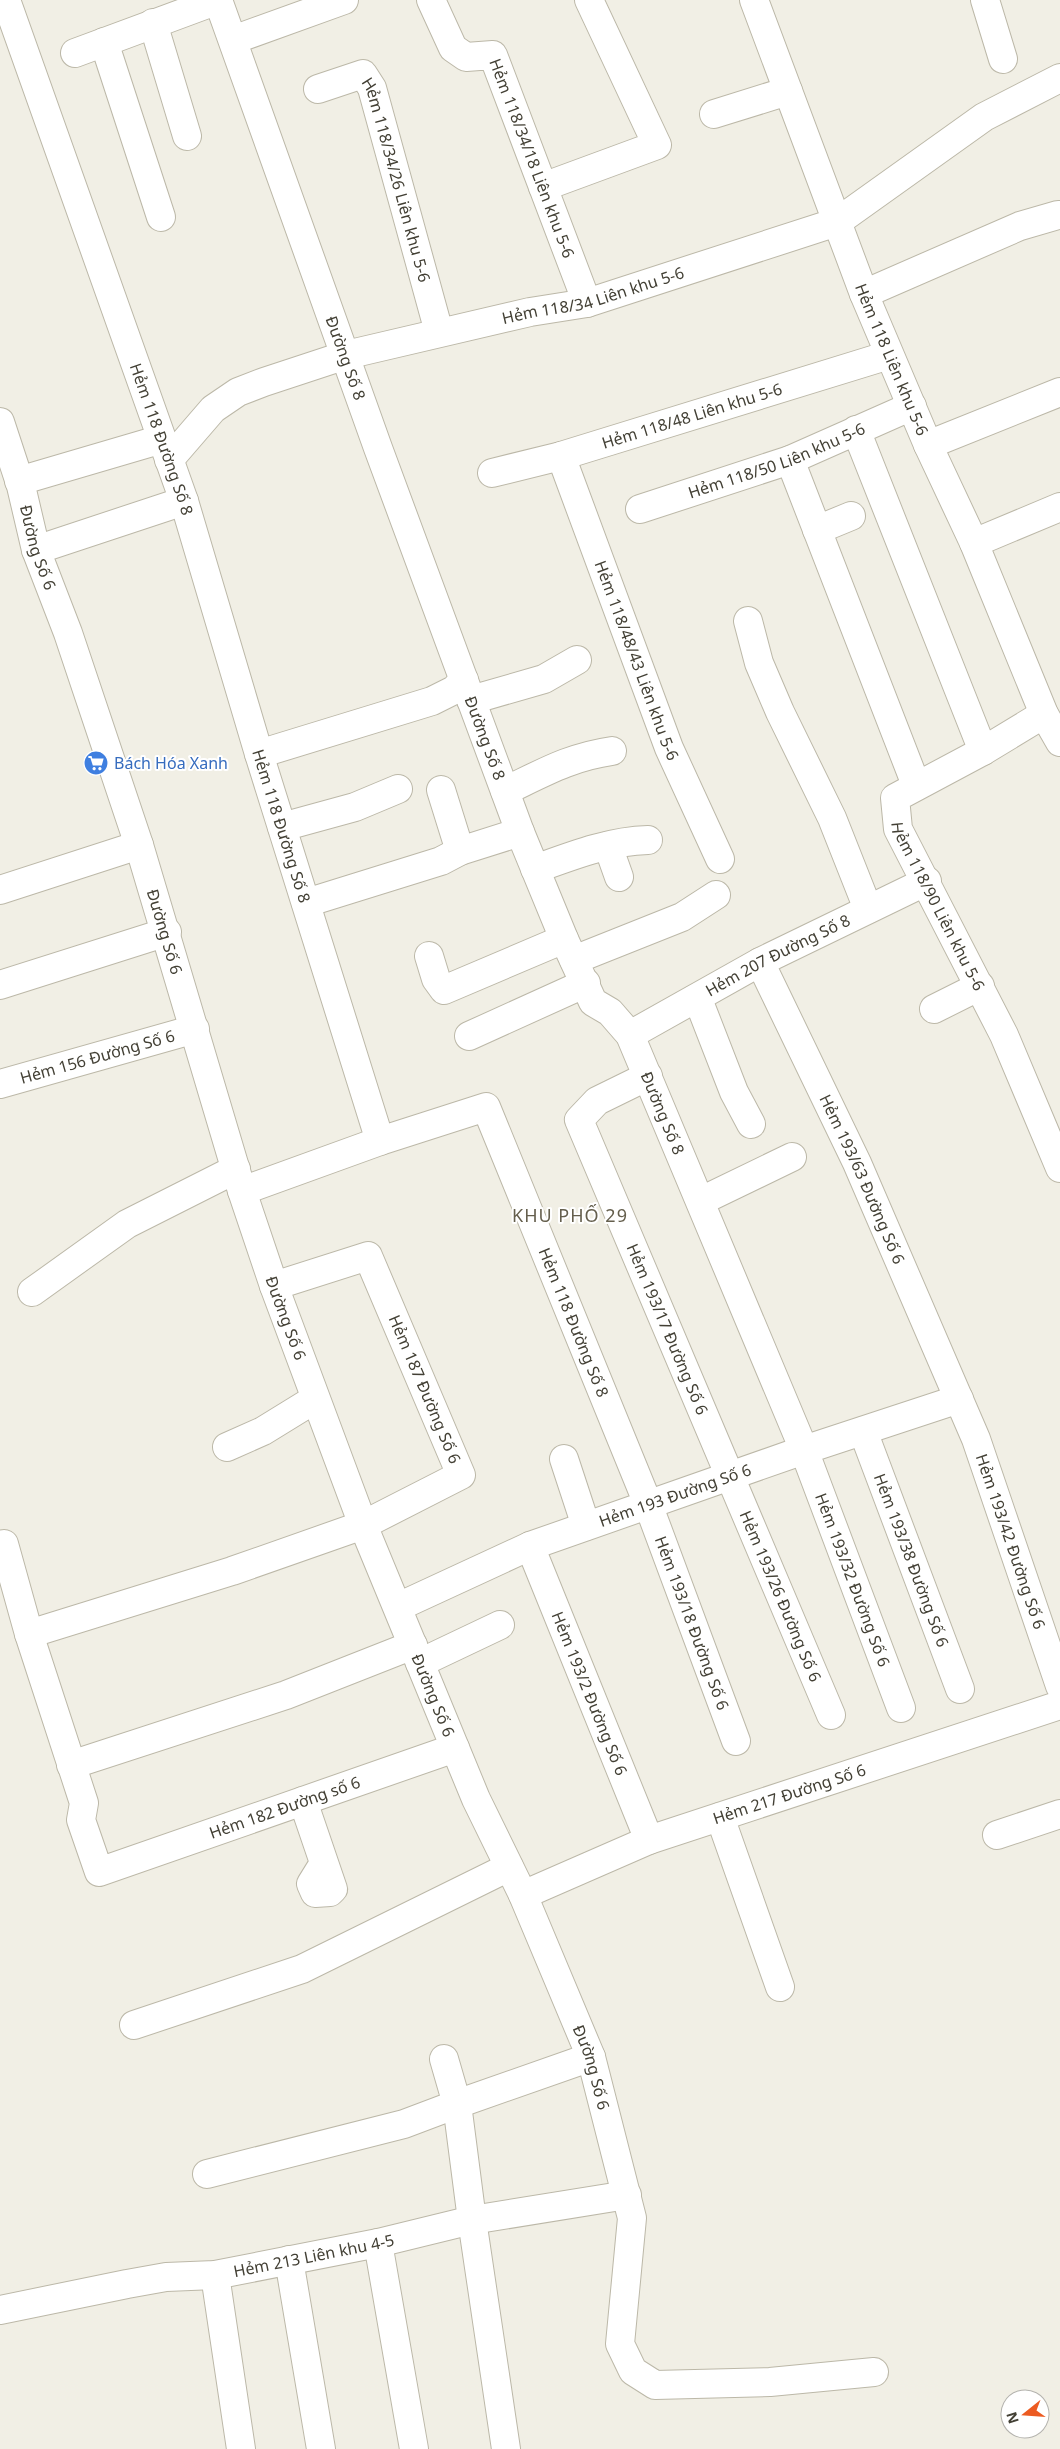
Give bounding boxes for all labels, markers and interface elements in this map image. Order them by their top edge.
street label: Hẻm 118/34/18 Liên khu 5-6 [484,55,580,261]
street label: Hẻm 118/34/26 Liên khu 5-6 [357,73,436,285]
street label: Hẻm 118/34 Liên khu 5-6 [500,261,687,329]
street label: Hẻm 118 Liên khu 5-6 [850,280,934,439]
street label: Đường Số 8 [321,313,371,403]
street label: Hẻm 118 Đường Số 8 [125,360,199,518]
street label: Hẻm 118/48 Liên khu 5-6 [599,378,785,454]
street label: Hẻm 118/50 Liên khu 5-6 [685,417,868,504]
street label: Đường Số 6 [15,503,61,593]
street label: Hẻm 118/48/43 Liên khu 5-6 [590,557,684,764]
street label: Đường Số 8 [460,693,511,783]
street label: Hẻm 118 Đường Số 8 [247,746,316,906]
supermarket icon: Bách Hóa Xanh [83,750,109,776]
place label: Bách Hóa Xanh [114,752,228,774]
street label: Hẻm 118/90 Liên khu 5-6 [886,821,990,995]
street label: Đường Số 6 [142,886,188,977]
street label: Hẻm 207 Đường Số 8 [701,909,854,1001]
street label: Hẻm 156 Đường Số 6 [17,1024,177,1089]
street label: Đường Số 8 [636,1068,690,1158]
street label: Hẻm 193/63 Đường Số 6 [814,1091,910,1267]
district label: KHU PHỐ 29 [512,1203,628,1227]
street label: Hẻm 193/17 Đường Số 6 [622,1240,714,1418]
street label: Hẻm 118 Đường Số 8 [534,1244,614,1401]
street label: Đường Số 6 [260,1273,312,1363]
street label: Hẻm 187 Đường Số 6 [384,1311,466,1467]
street label: Hẻm 193/42 Đường Số 6 [971,1451,1051,1632]
street label: Hẻm 193 Đường Số 6 [596,1458,754,1532]
street label: Hẻm 193/38 Đường Số 6 [869,1470,954,1650]
street label: Hẻm 193/32 Đường Số 6 [810,1490,895,1670]
street label: Hẻm 193/26 Đường Số 6 [735,1507,827,1685]
street label: Hẻm 193/18 Đường Số 6 [650,1533,734,1713]
street label: Hẻm 193/2 Đường Số 6 [547,1608,633,1779]
street label: Đường Số 6 [406,1650,460,1740]
street label: Hẻm 217 Đường Số 6 [710,1759,868,1829]
street label: Hẻm 182 Đường số 6 [206,1771,363,1844]
street label: Đường Số 6 [568,2021,615,2112]
street label: Hẻm 213 Liên khu 4-5 [232,2228,396,2282]
north arrow [1000,2389,1050,2439]
text: N [1001,2410,1023,2426]

